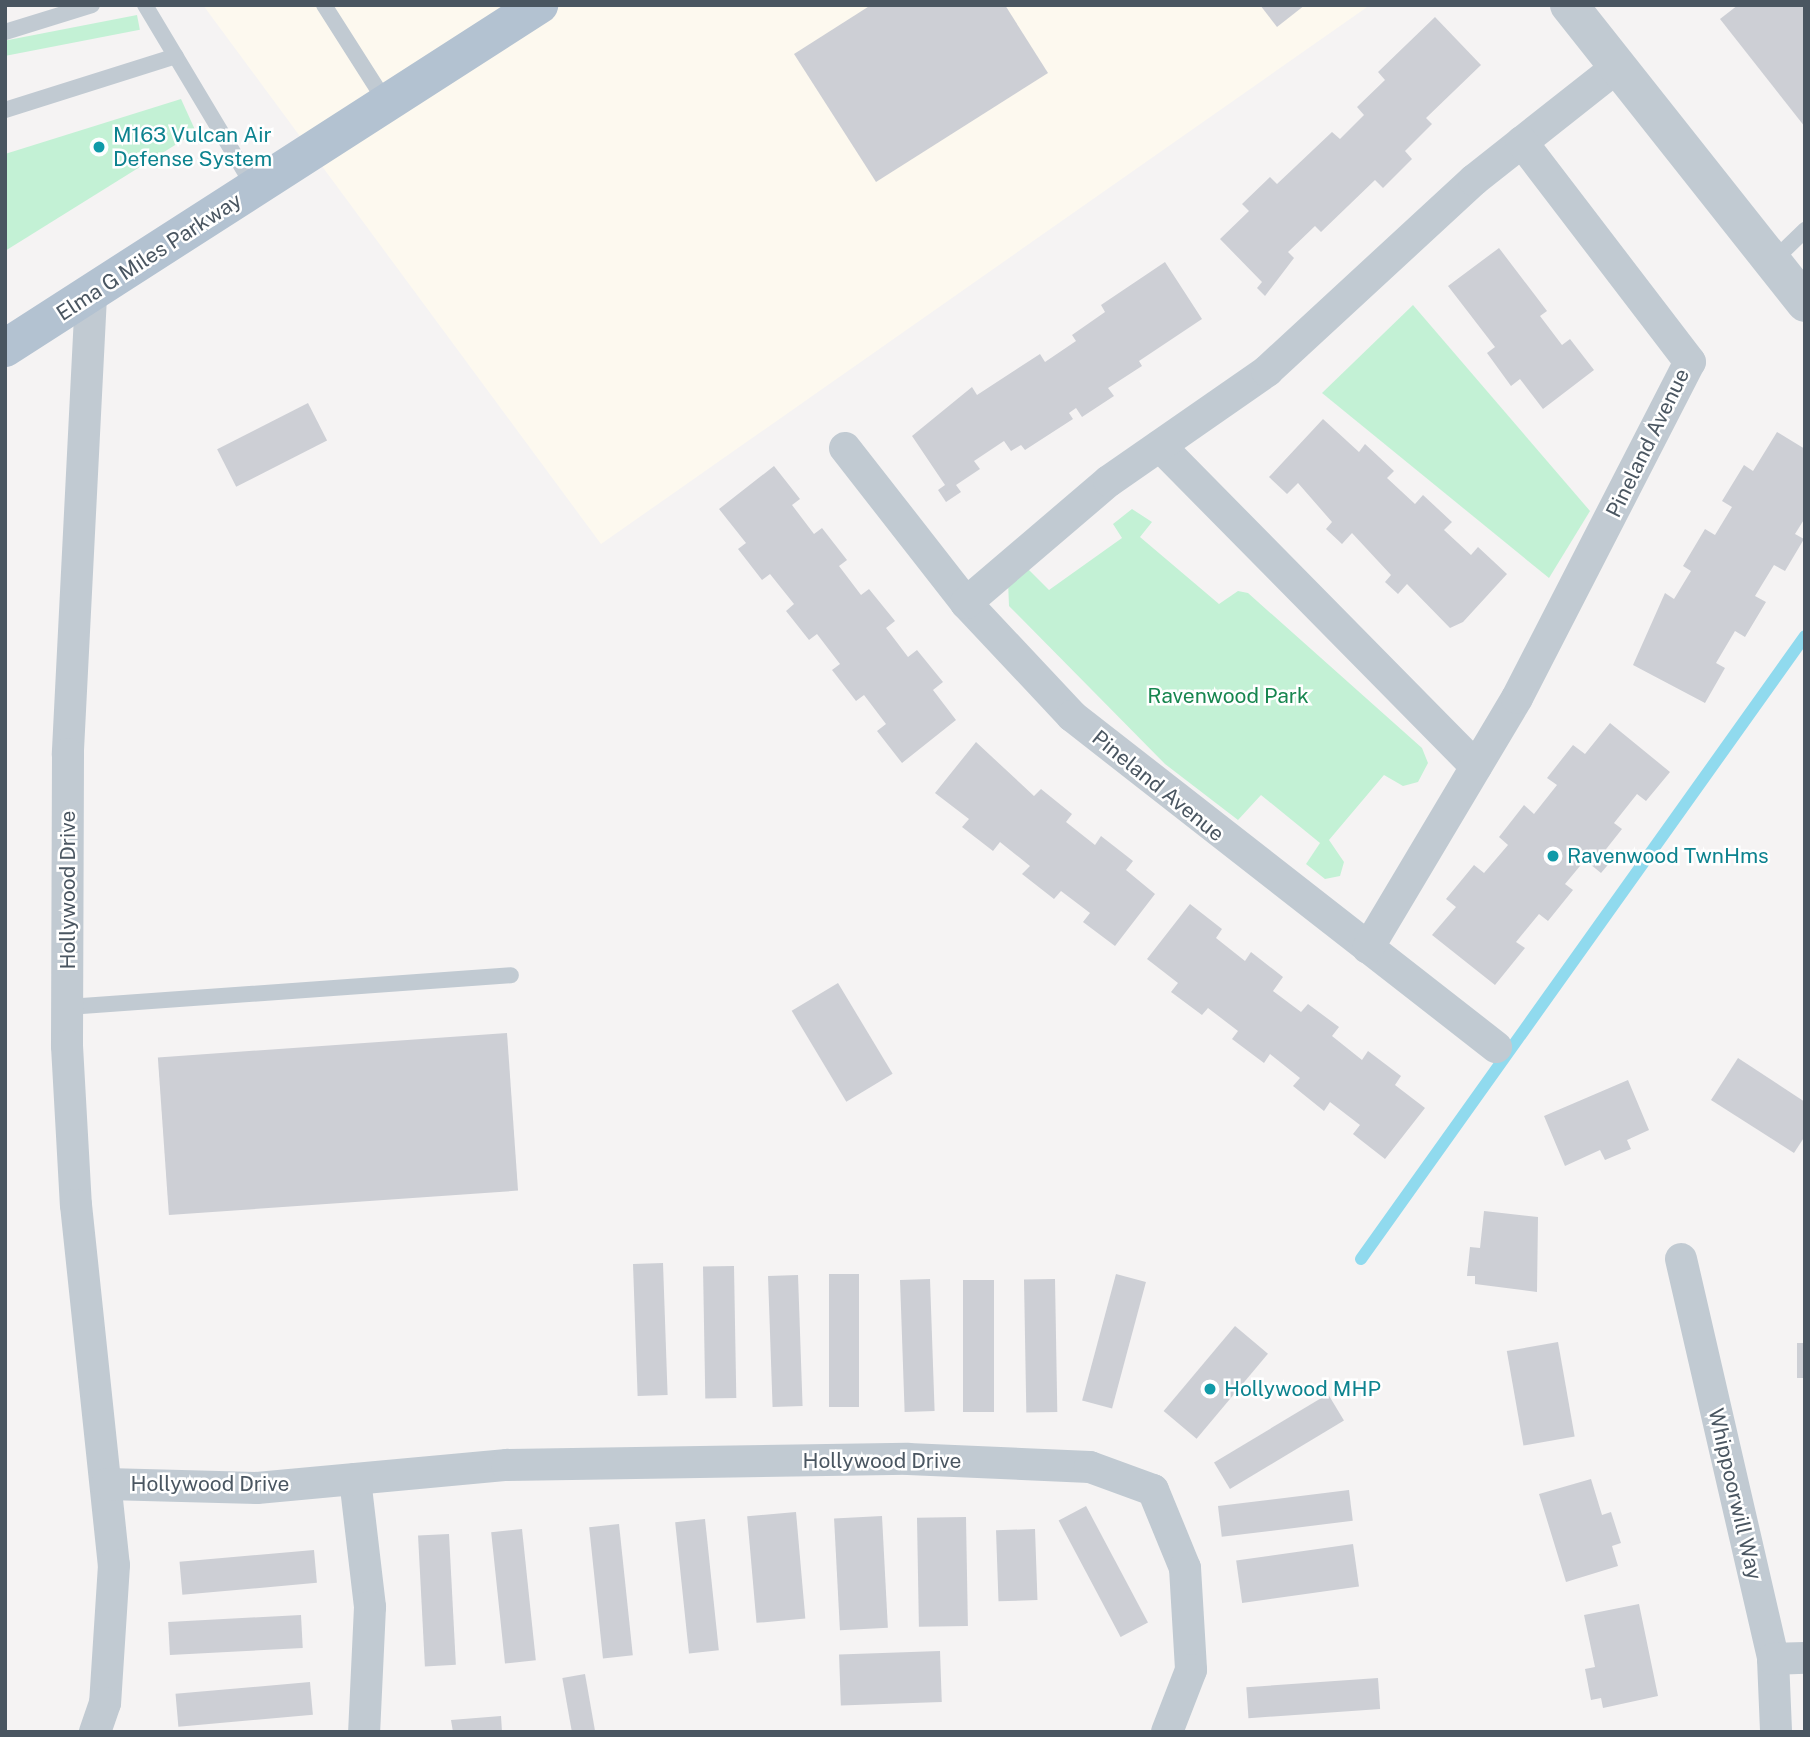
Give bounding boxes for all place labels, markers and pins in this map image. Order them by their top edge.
place label: M163 Vulcan Air Defense System [113,122,272,172]
marker: M163 Vulcan Air Defense System [91,139,107,155]
place label: Ravenwood TwnHms [1567,843,1769,869]
marker: Ravenwood TwnHms [1545,848,1561,864]
place label: Hollywood MHP [1224,1376,1381,1402]
marker: Hollywood MHP [1202,1381,1218,1397]

